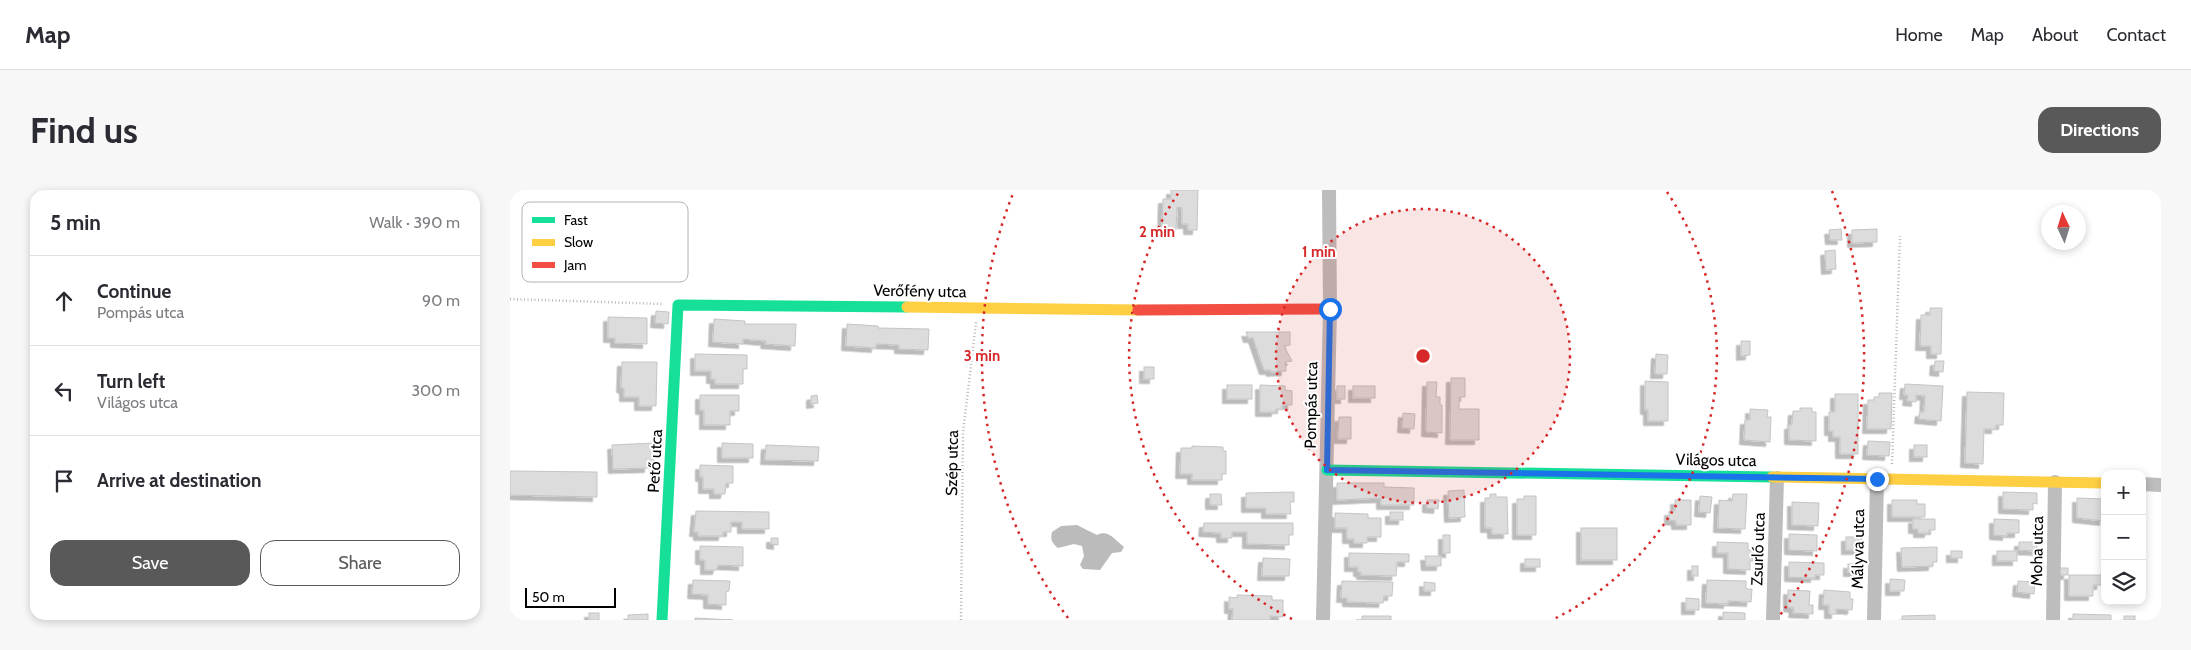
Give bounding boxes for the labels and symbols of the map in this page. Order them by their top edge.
legend [522,202,688,282]
north arrow [2041,205,2086,250]
text: Fast [564,211,588,229]
text: 2 min [1139,223,1175,241]
text: Slow [564,233,593,251]
text: 1 min [1302,243,1336,261]
text: Jam [563,256,586,274]
street label: Verőfény utca [873,281,967,301]
route start [1319,298,1342,321]
text: 3 min [964,347,1000,365]
centre of rings [1414,347,1432,365]
street label: Pompás utca [1301,361,1321,449]
street label: Pető utca [644,428,666,493]
street label: Szép utca [942,430,962,496]
street label: Világos utca [1675,450,1757,470]
route end [1866,468,1889,491]
street label: Mályva utca [1848,509,1868,589]
street label: Zsurló utca [1747,512,1769,586]
street label: Moha utca [2027,515,2047,586]
scale bar [525,585,616,608]

